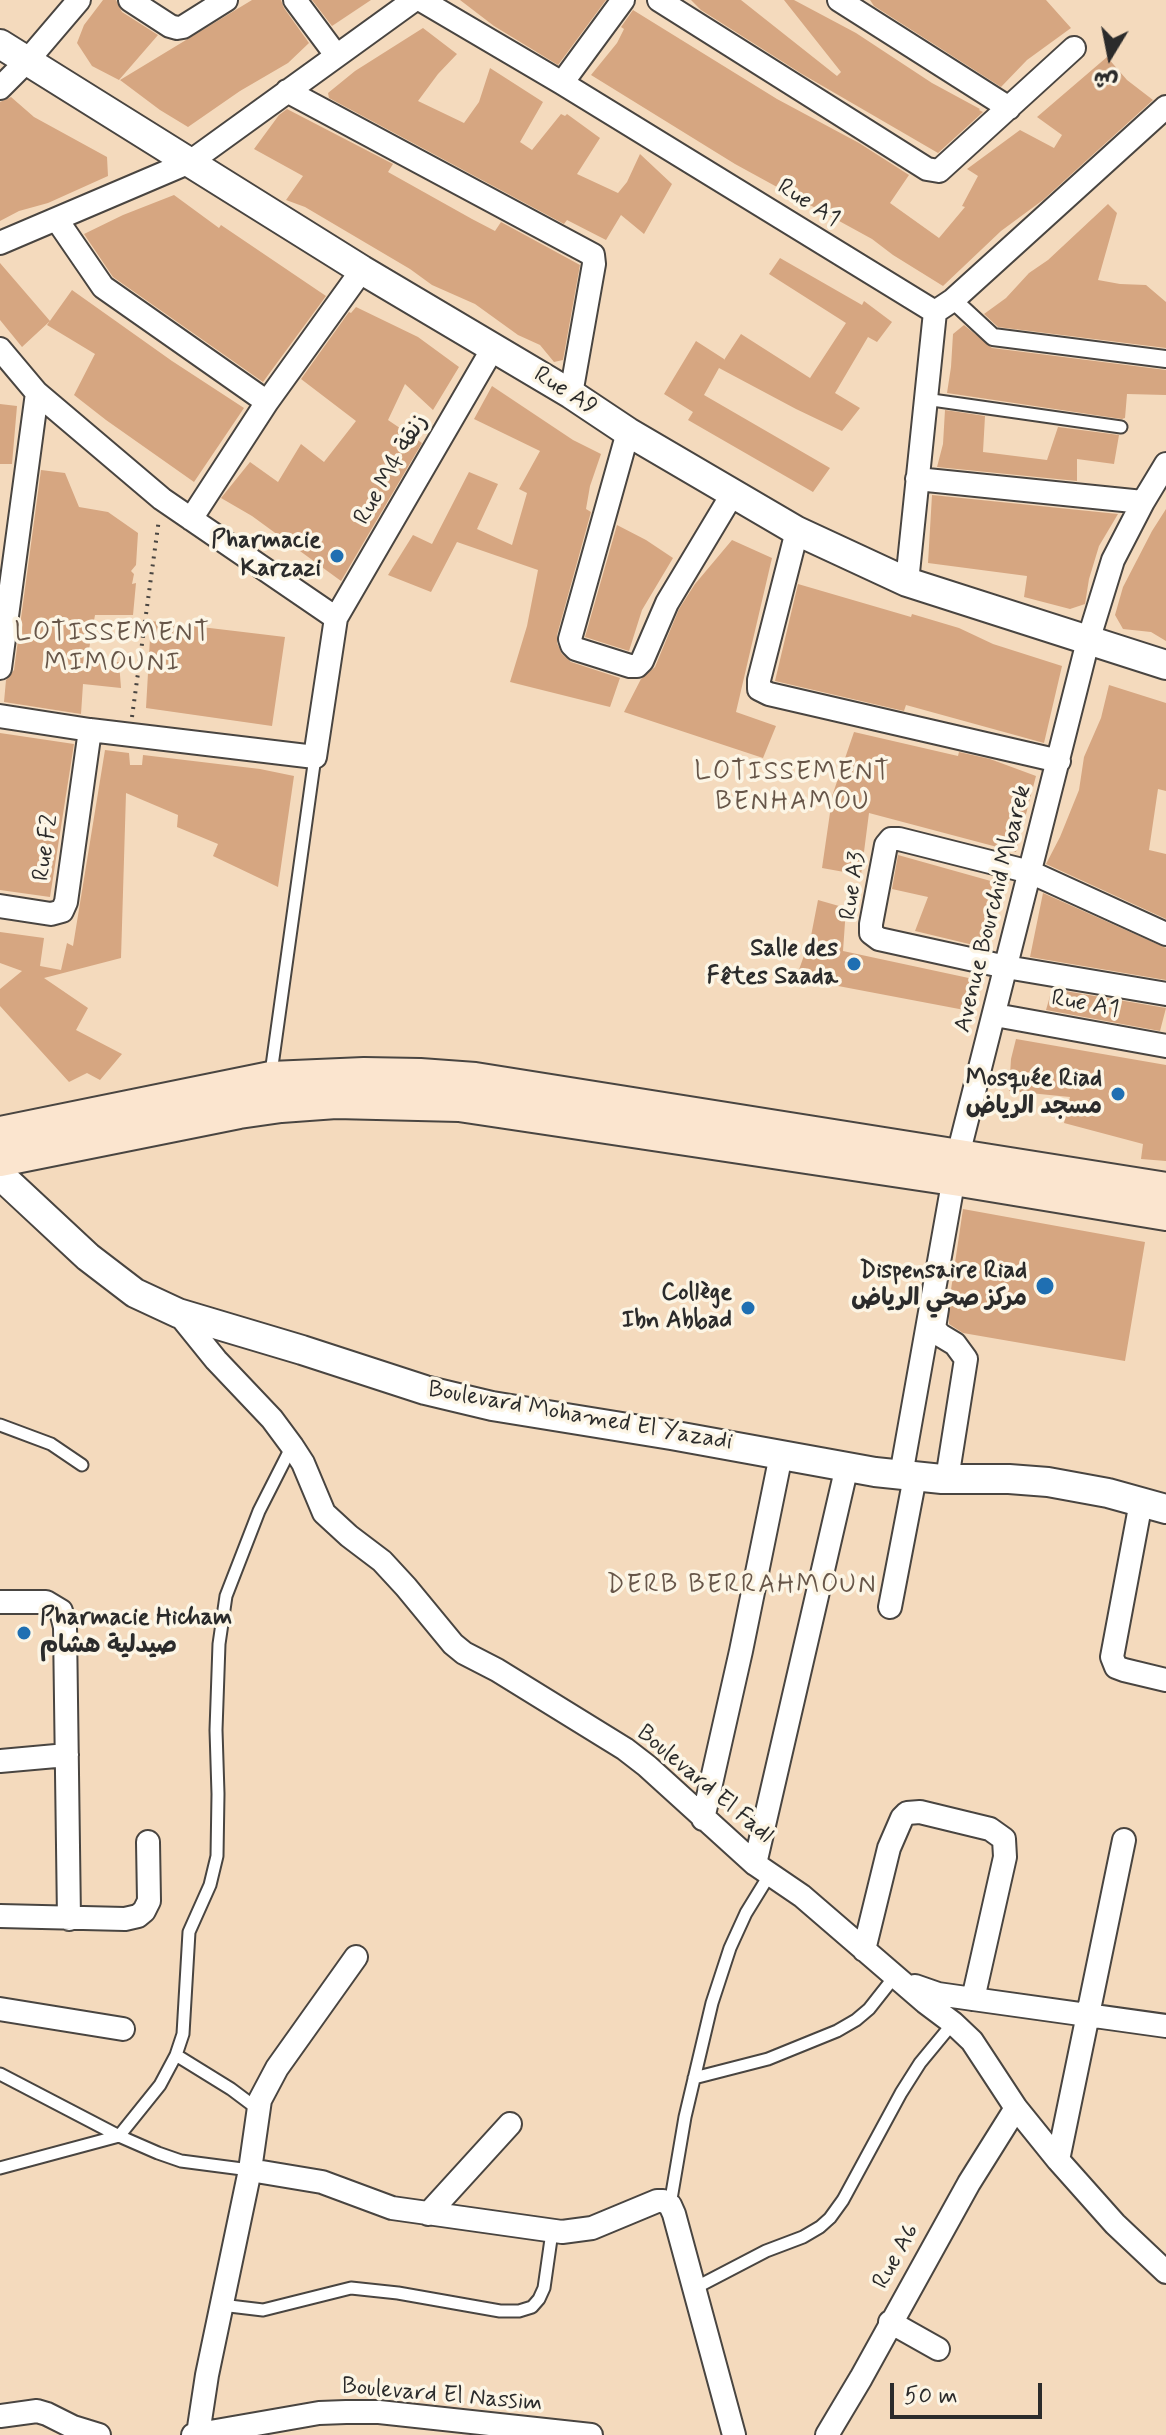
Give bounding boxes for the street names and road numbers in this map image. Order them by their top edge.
street label: Rue A1 [771,174,845,234]
street label: Rue A9 [528,361,602,423]
street label: Rue M4 زنقة [349,410,435,530]
street label: Avenue Bourchid Mbarek [949,782,1039,1036]
street label: Rue F2 [28,813,66,883]
street label: Rue A3 [835,850,873,922]
street label: Rue A1 [1049,985,1121,1025]
street label: Boulevard Mohamed El Yazadi [426,1376,734,1458]
street label: Boulevard El Fadl [630,1720,778,1850]
street label: Rue A6 [867,2219,927,2295]
street label: Boulevard El Nassim [340,2373,544,2419]

